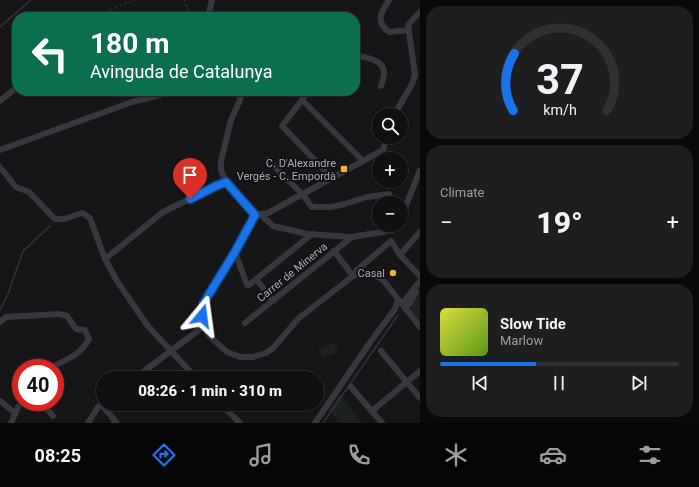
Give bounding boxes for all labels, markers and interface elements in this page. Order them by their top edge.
text: 180 m [90,27,169,60]
icon: left [24,28,76,80]
text: 37 [536,54,583,103]
text: Avinguda de Catalunya [90,61,273,82]
text: km/h [543,101,576,117]
map controls [372,108,408,232]
button: search [372,108,408,144]
button: + [372,152,408,188]
place label: C. D'Alexandre Vergés - C. Empordà [237,157,336,183]
pin [173,158,207,199]
icon: arrive [179,164,201,186]
marker: C. D'Alexandre Vergés - C. Empordà [339,164,349,174]
text: Climate [440,185,484,200]
button: − [372,196,408,232]
text: 19° [536,205,583,240]
text: − [440,210,453,235]
text: + [667,210,679,235]
street label: Carrer de Minerva [254,240,330,305]
place label: Casal [358,267,385,280]
marker: Casal [388,268,398,278]
position arrow [181,295,223,337]
text: Slow Tide [500,315,566,333]
text: Marlow [500,333,543,348]
speed limit sign: 40 [12,359,64,411]
icon: previous [469,372,491,394]
icon: pause [548,372,570,394]
icon: next [628,372,650,394]
text: 08:26 · 1 min · 310 m [138,382,282,400]
icon: directions [150,441,178,469]
icon: music [247,441,275,469]
icon: phone [345,441,373,469]
icon: climate [442,441,470,469]
icon: car [539,441,567,469]
icon: filters [636,441,664,469]
text: 08:25 [35,445,81,466]

